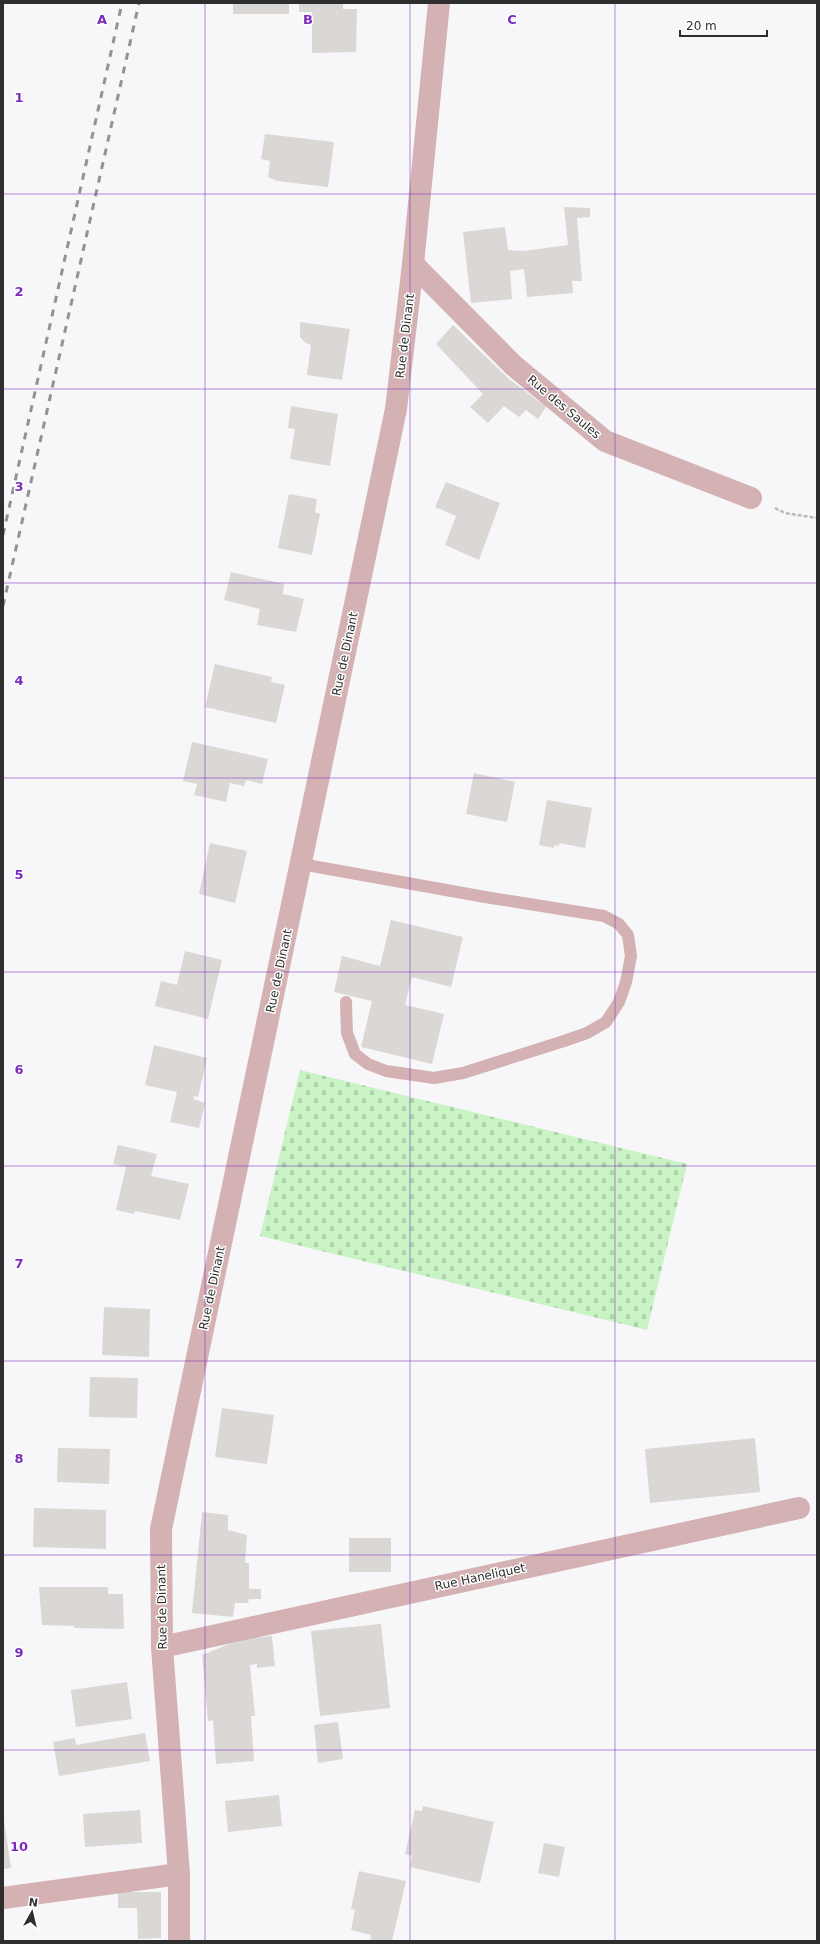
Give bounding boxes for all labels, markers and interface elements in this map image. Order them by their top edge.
text: A [97,12,107,27]
text: B [303,12,313,27]
text: C [507,12,517,27]
scale bar [680,12,767,38]
text: 20 m [686,19,717,33]
text: 1 [14,90,24,105]
text: 2 [14,284,24,299]
street label: Rue de Dinant [393,293,417,379]
street label: Rue des Saules [525,372,603,442]
text: 3 [14,479,24,494]
street label: Rue de Dinant [329,611,361,697]
text: 4 [14,673,24,688]
text: 5 [14,867,24,882]
street label: Rue de Dinant [263,928,295,1014]
text: 6 [14,1062,24,1077]
street label: Rue de Dinant [196,1245,228,1331]
text: 7 [14,1256,24,1271]
text: 8 [14,1451,24,1466]
street label: Rue Haneliquet [434,1561,527,1593]
street label: Rue de Dinant [154,1564,170,1650]
text: 9 [14,1645,24,1660]
text: 10 [10,1839,28,1854]
north arrow [12,1892,52,1932]
text: N [28,1896,39,1910]

